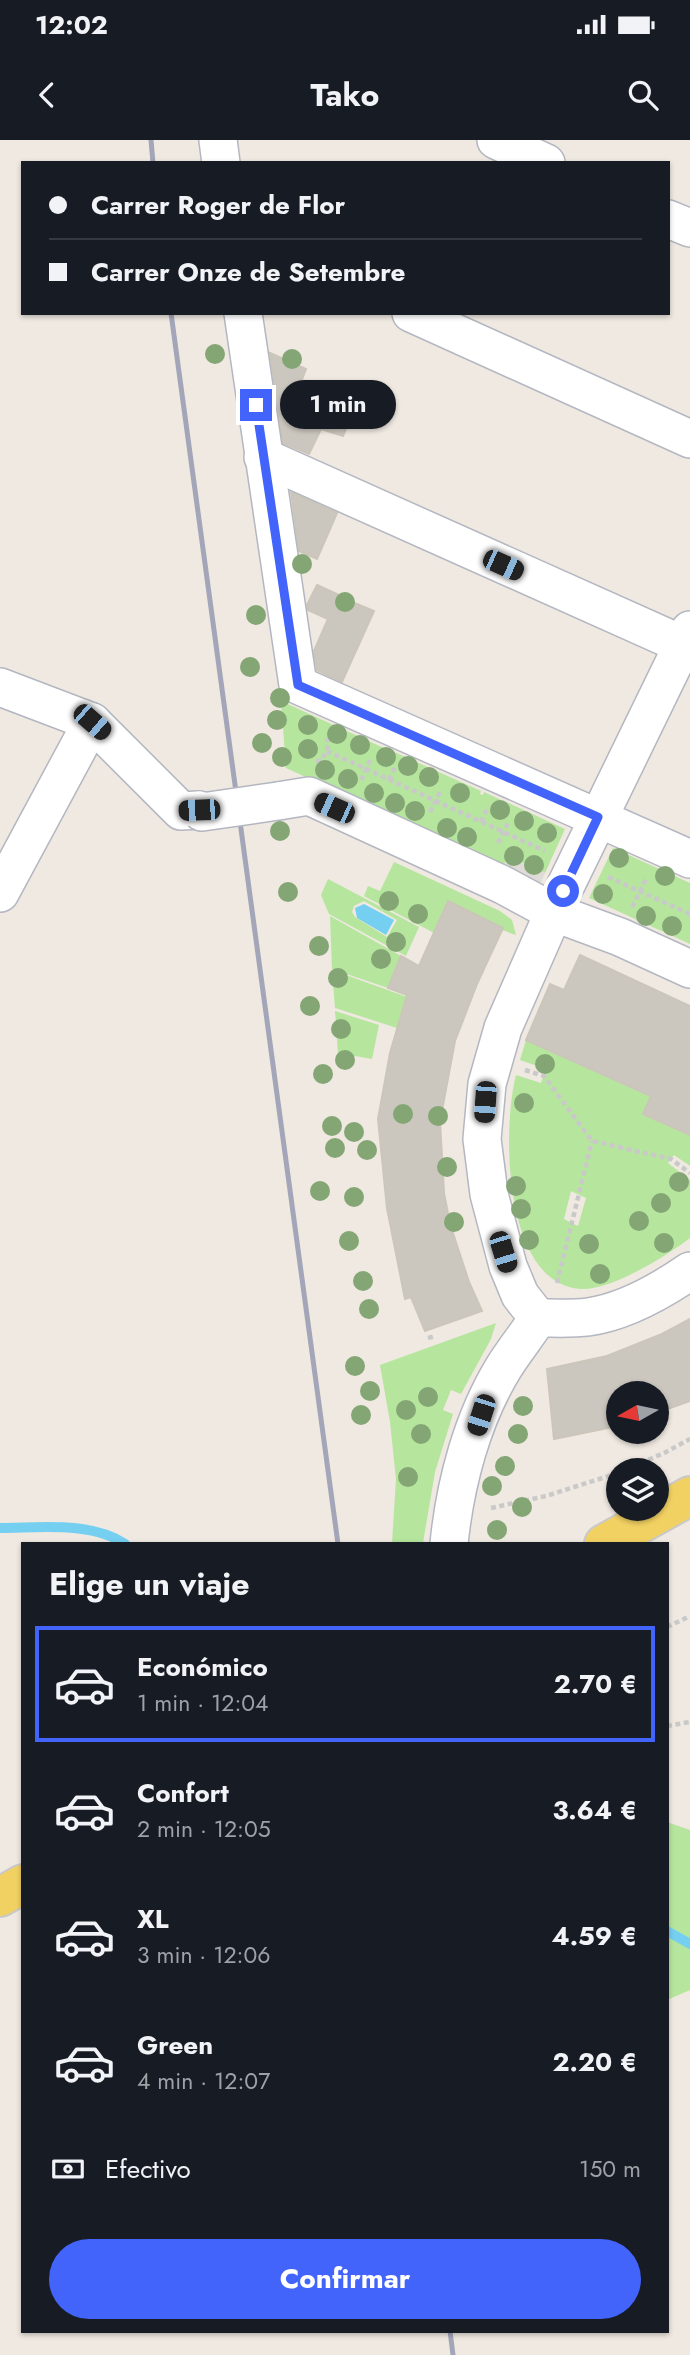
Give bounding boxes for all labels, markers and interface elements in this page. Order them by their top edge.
text: 12:02 [35,6,108,44]
text: Tako [311,72,379,118]
icon: back [28,76,66,114]
icon: search [624,76,662,114]
text: Carrer Roger de Flor [91,186,345,224]
text: Carrer Onze de Setembre [91,253,405,291]
callout: 1 min [280,380,396,430]
text: 1 min [309,387,367,421]
route end [240,389,272,421]
car [480,547,527,583]
car [70,700,115,744]
car [311,790,358,826]
car [178,799,221,821]
route start [547,875,579,907]
car [474,1080,497,1124]
car [487,1229,520,1275]
north arrow [606,1381,668,1444]
map controls [606,1381,669,1521]
car [465,1392,498,1438]
button: layers [606,1458,669,1521]
text: Elige un viaje [49,1561,250,1607]
text: Económico [137,1648,268,1686]
icon: car [53,1653,116,1716]
text: 2.70 € [554,1665,637,1703]
text: 1 min · 12:04 [137,1686,269,1720]
text: Confort [137,1774,229,1812]
icon: car [53,1779,116,1842]
text: 3.64 € [552,1791,637,1829]
text: 2 min · 12:05 [137,1812,271,1846]
text: XL [137,1900,169,1938]
icon: car [53,1905,116,1968]
text: 4.59 € [551,1917,637,1955]
text: 3 min · 12:06 [137,1938,271,1972]
text: Green [137,2026,213,2064]
icon: car [53,2031,116,2094]
text: 2.20 € [552,2043,637,2081]
text: 4 min · 12:07 [137,2064,270,2098]
icon: cash [49,2150,87,2188]
text: Efectivo [105,2150,191,2188]
text: 150 m [579,2152,641,2186]
button: Confirmar [49,2239,641,2319]

